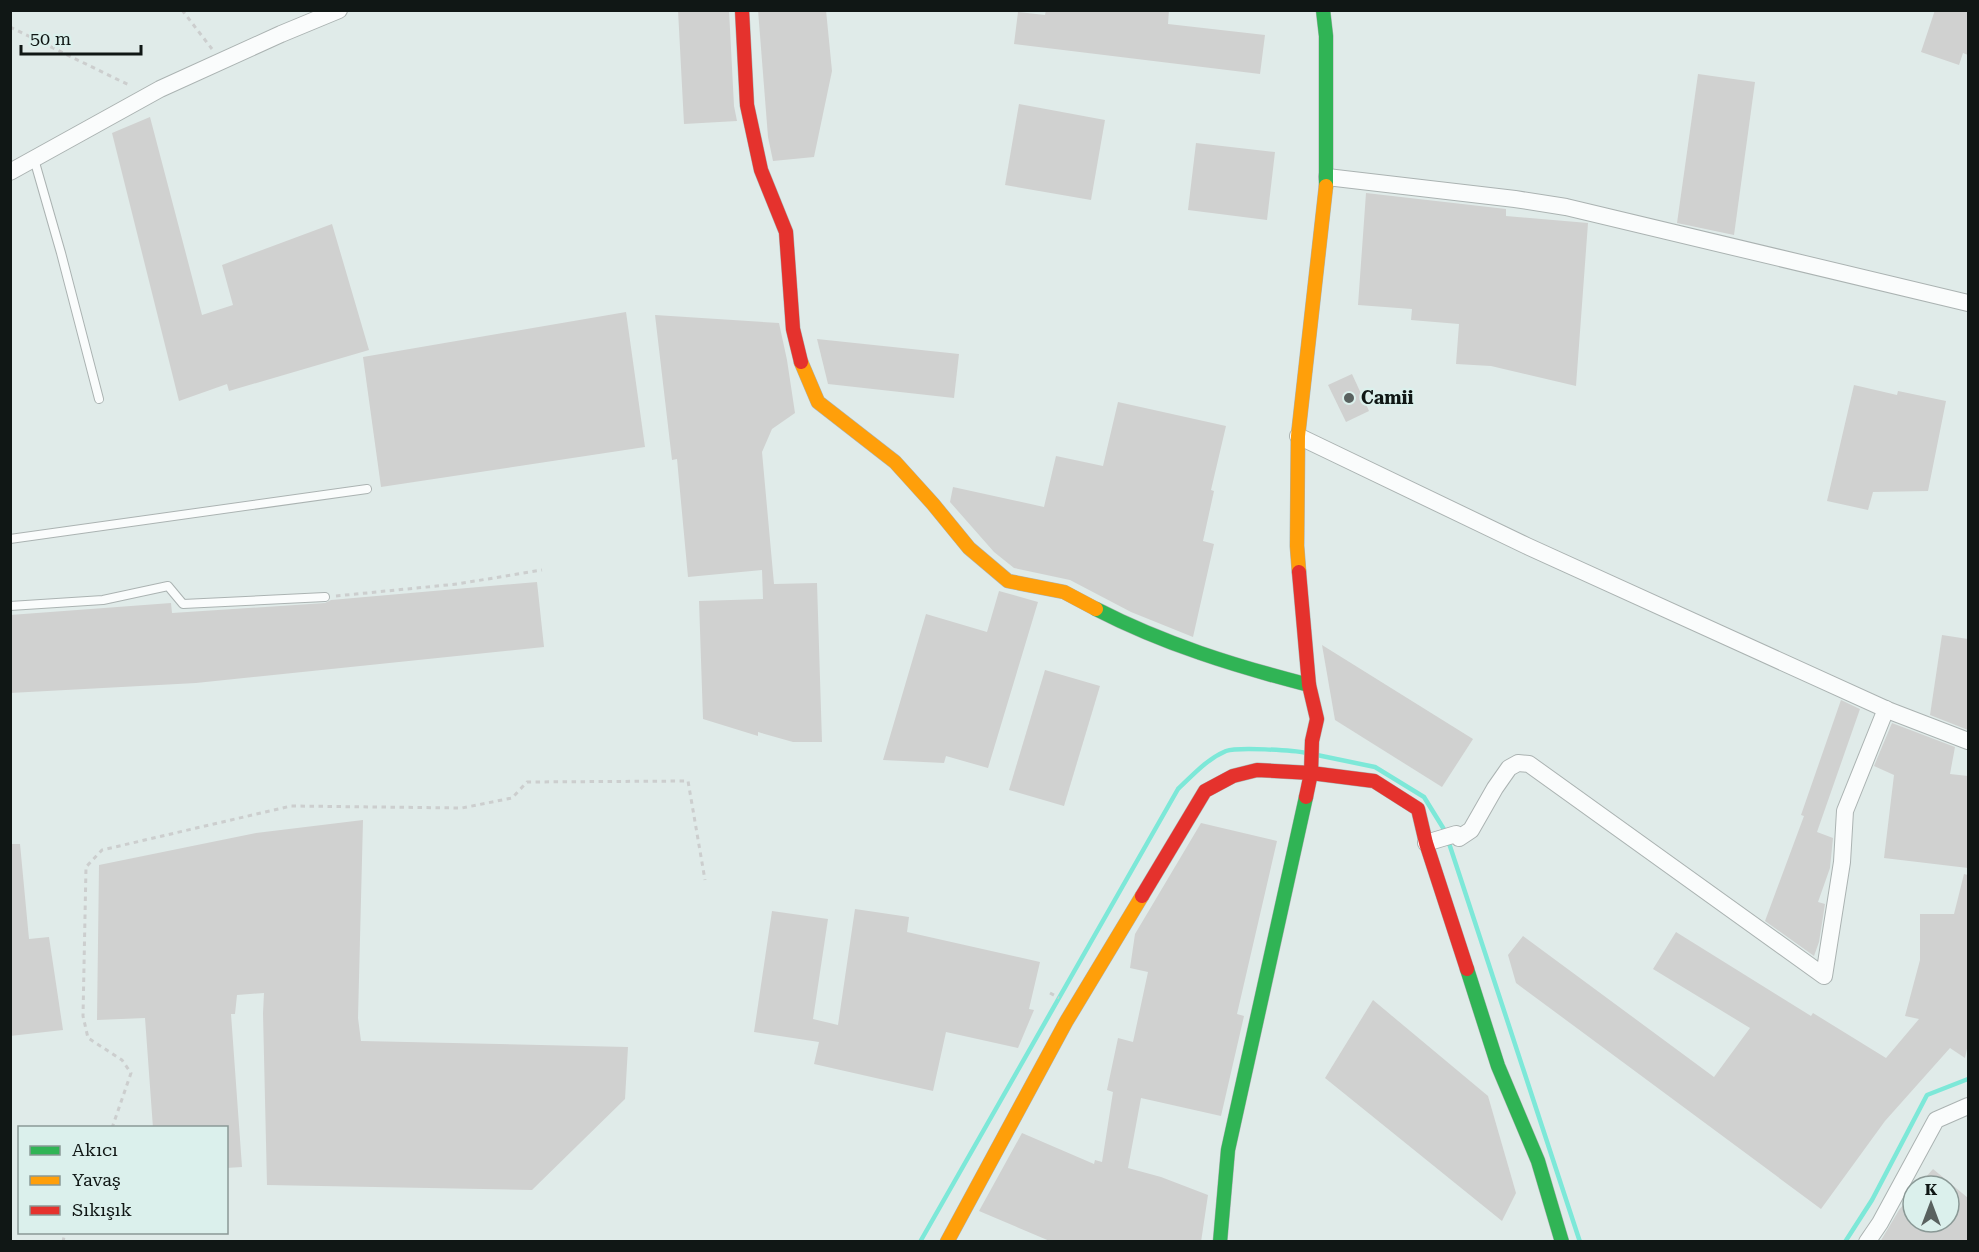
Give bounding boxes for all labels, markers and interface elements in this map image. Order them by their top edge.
scale bar [21,18,141,56]
text: 50 m [30,28,71,49]
place label: Camii [1361,387,1414,408]
marker: Camii [1342,391,1356,405]
legend [18,1126,228,1234]
text: Akıcı [72,1139,118,1160]
text: Yavaş [72,1169,121,1190]
north arrow [1901,1174,1961,1234]
text: K [1925,1180,1938,1199]
text: Sıkışık [72,1199,132,1220]

